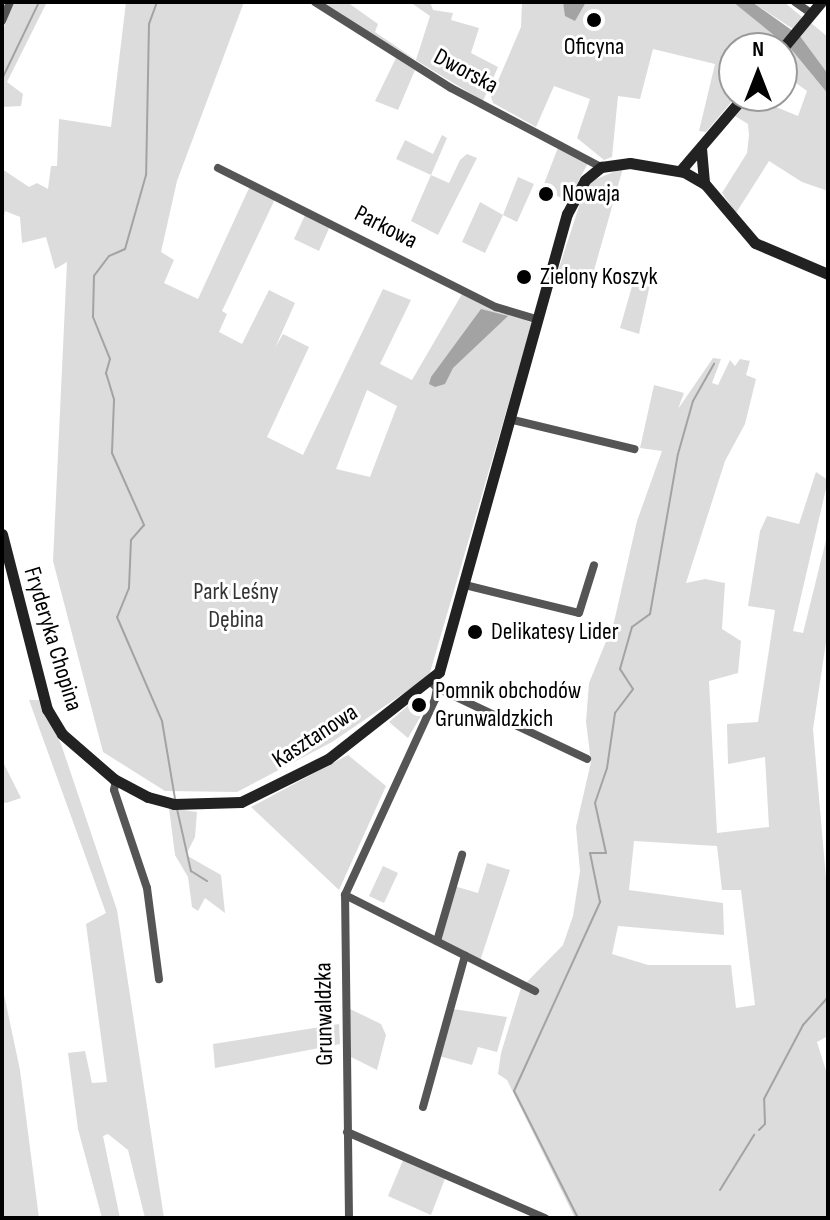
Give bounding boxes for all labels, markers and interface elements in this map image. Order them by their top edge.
marker: Oficyna [585,11,603,29]
north arrow [718,32,798,112]
place label: Oficyna [564,33,624,61]
text: N [752,36,764,63]
street label: Dworska [429,42,503,100]
place label: Nowaja [562,180,620,208]
marker: Nowaja [537,185,555,203]
street label: Parkowa [350,199,422,255]
place label: Zielony Koszyk [540,263,658,291]
marker: Zielony Koszyk [515,268,533,286]
street label: Fryderyka Chopina [17,563,89,715]
park label: Park Leśny Dębina [193,578,279,634]
place label: Delikatesy Lider [491,618,619,646]
marker: Delikatesy Lider [466,623,484,641]
place label: Pomnik obchodów Grunwaldzkich [435,677,581,733]
marker: Pomnik obchodów Grunwaldzkich [410,696,428,714]
street label: Kasztanowa [267,698,363,774]
street label: Grunwaldzka [309,962,339,1066]

